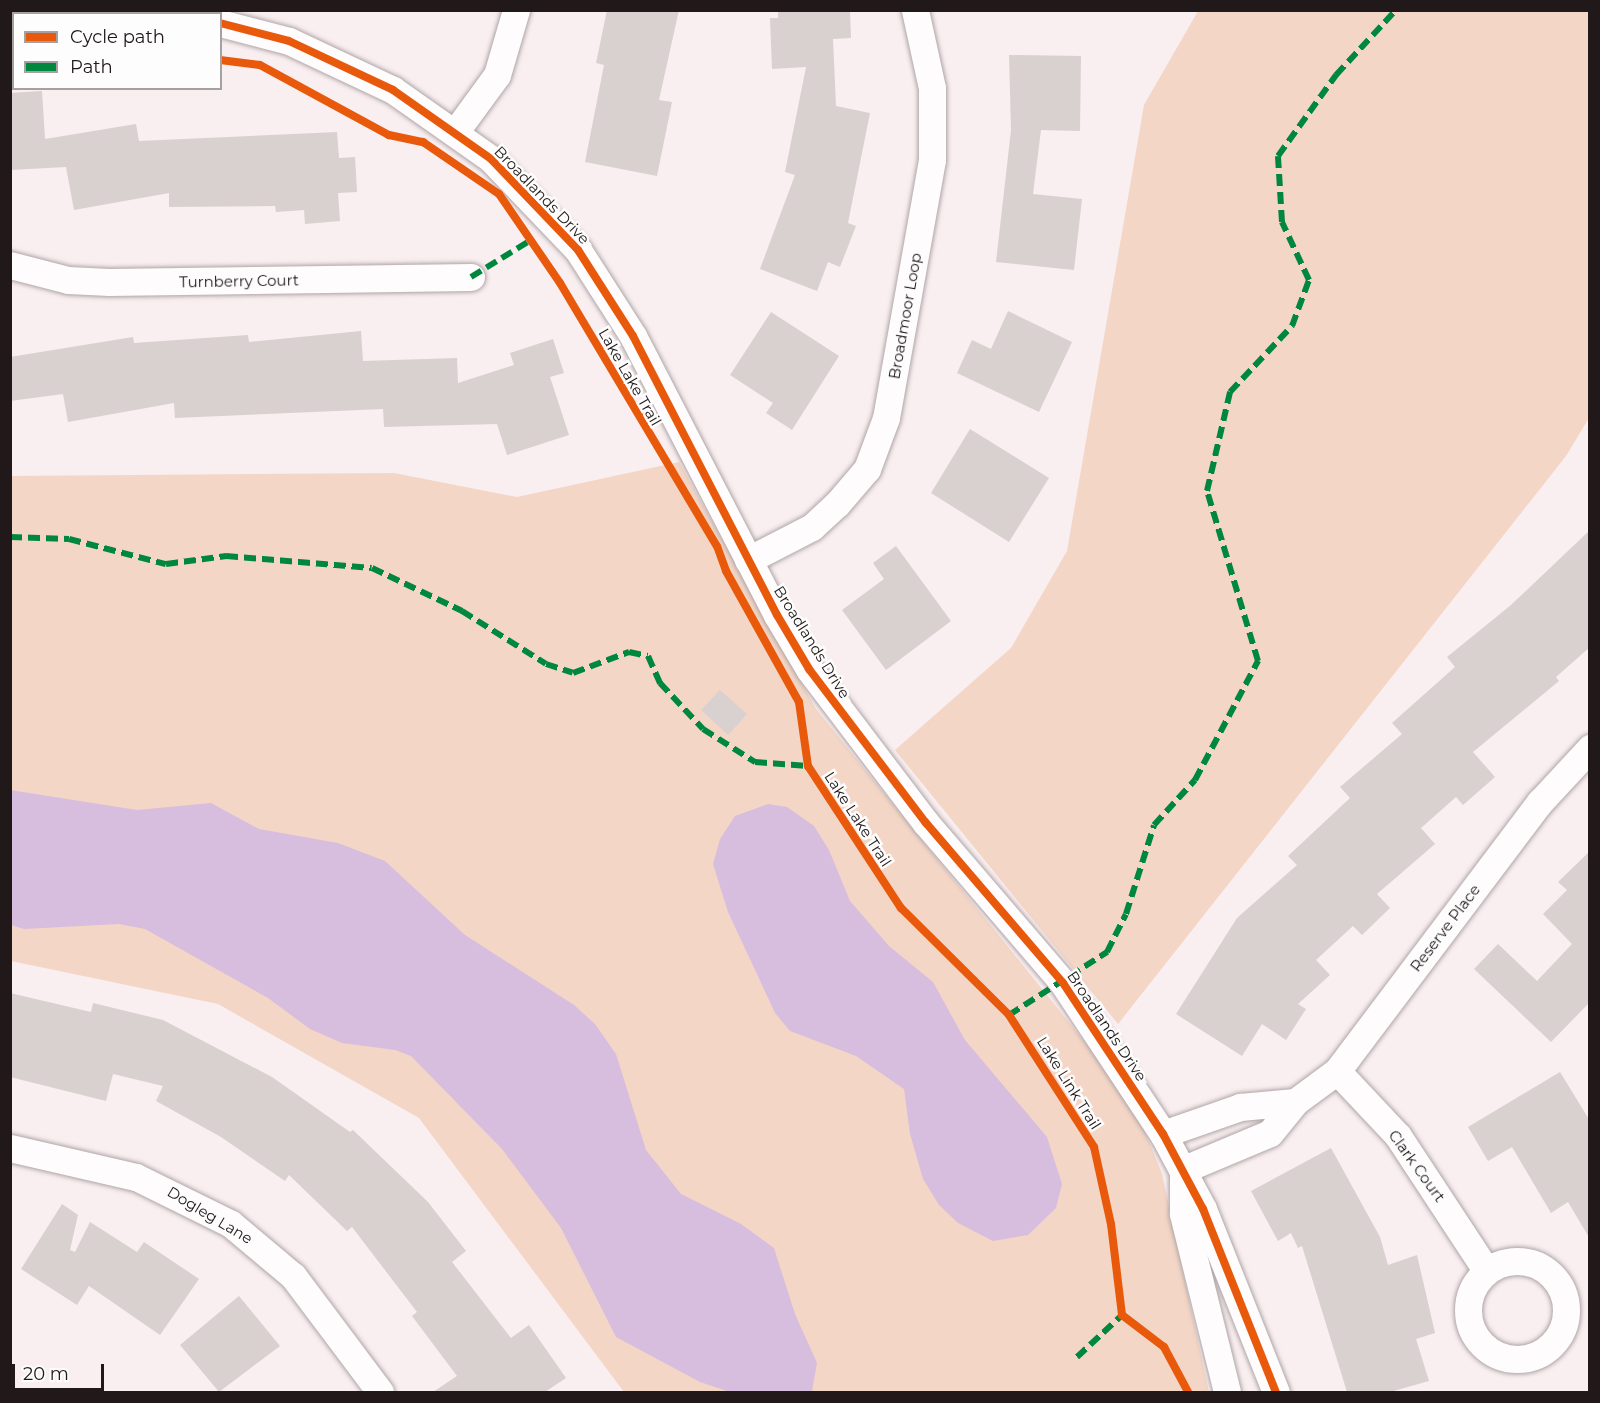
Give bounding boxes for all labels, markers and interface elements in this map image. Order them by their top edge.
legend [12,12,222,90]
text: Cycle path [70,26,165,48]
text: Path [70,56,113,78]
street label: Broadlands Drive [491,142,593,248]
street label: Broadmoor Loop [885,251,925,381]
street label: Turnberry Court [179,271,299,291]
street label: Lake Lake Trail [595,325,665,429]
street label: Broadlands Drive [770,582,854,702]
street label: Lake Lake Trail [821,768,895,870]
street label: Reserve Place [1406,881,1484,975]
street label: Broadlands Drive [1063,967,1151,1085]
street label: Lake Link Trail [1033,1033,1105,1133]
street label: Clark Court [1385,1127,1449,1205]
street label: Dogleg Lane [164,1182,256,1248]
scale bar [15,1352,106,1390]
text: 20 m [23,1363,69,1385]

